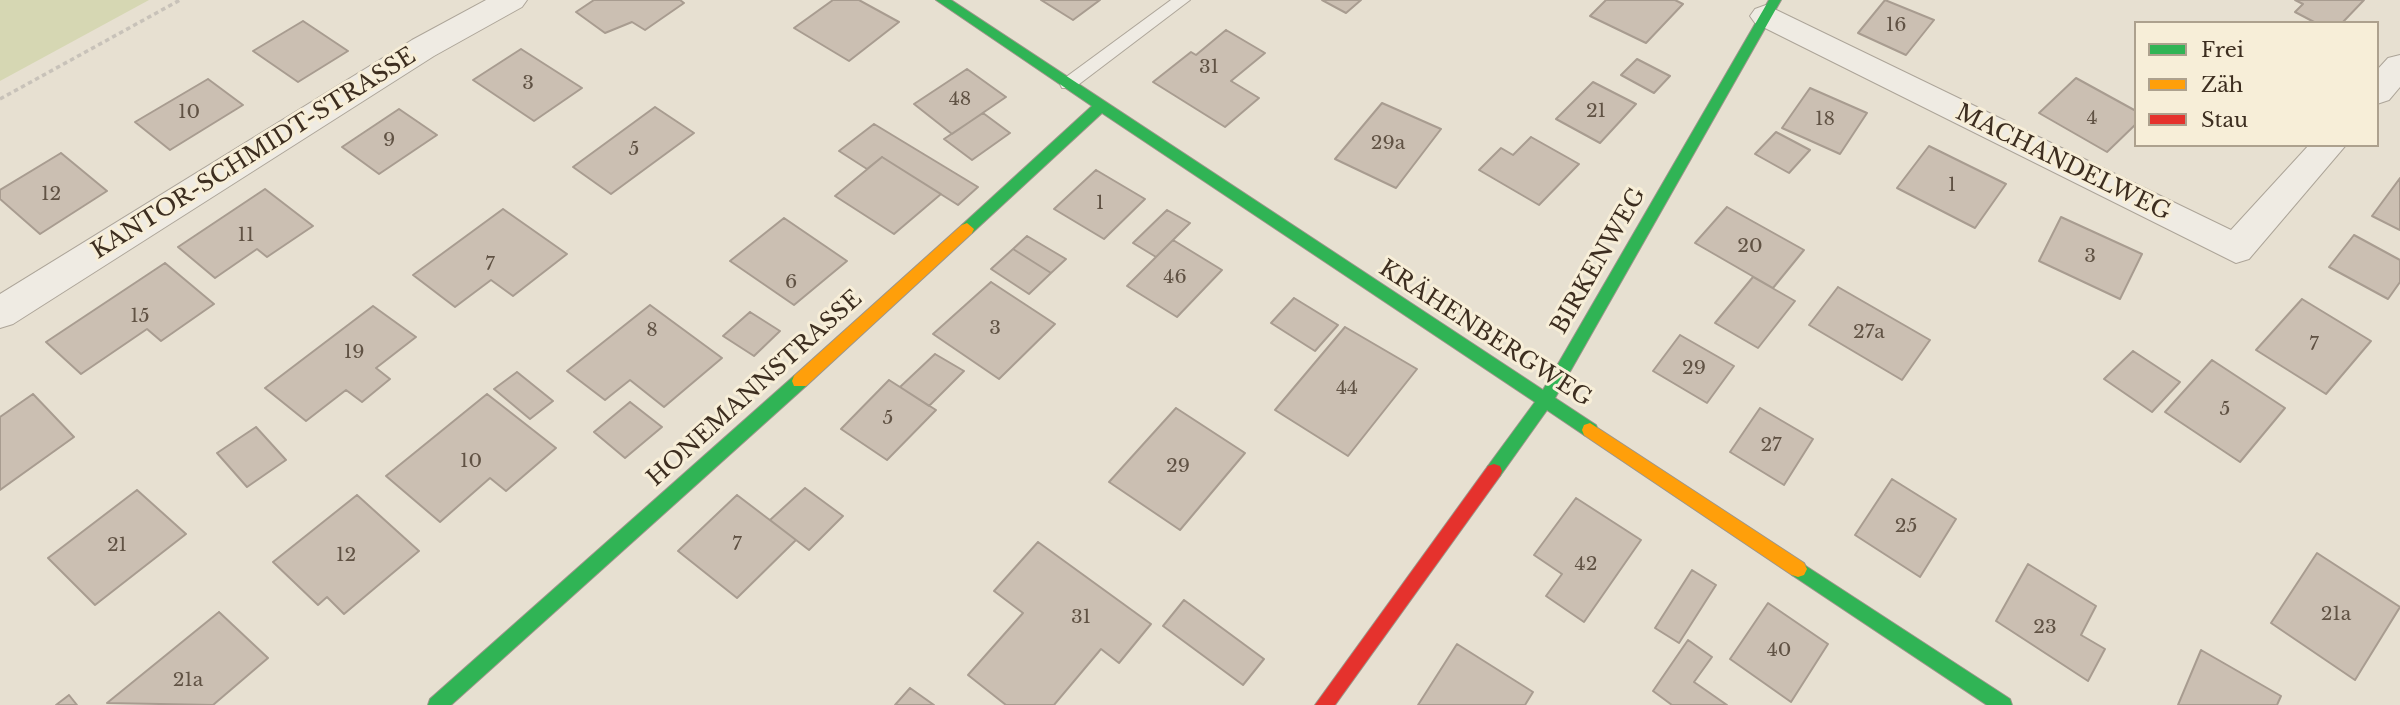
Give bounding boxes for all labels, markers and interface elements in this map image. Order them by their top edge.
house number: 16 [1886,15,1906,37]
legend [2134,21,2379,147]
text: Frei [2201,37,2244,63]
street label: KANTOR-SCHMIDT-STRASSE [87,42,421,266]
house number: 31 [1199,57,1219,79]
text: Zäh [2201,72,2243,98]
house number: 3 [522,73,534,95]
house number: 48 [949,89,971,111]
street label: MACHANDELWEG [1951,99,2175,227]
house number: 21 [1586,101,1606,123]
house number: 10 [178,102,200,124]
text: Stau [2201,107,2248,133]
house number: 4 [2086,108,2098,130]
house number: 18 [1815,109,1835,131]
house number: 9 [383,130,395,152]
house number: 29a [1371,133,1405,155]
house number: 5 [629,139,639,161]
house number: 1 [1948,175,1956,197]
street label: BIRKENWEG [1546,183,1652,339]
house number: 12 [41,184,61,206]
house number: 1 [1096,193,1104,215]
house number: 11 [238,225,254,247]
house number: 20 [1737,236,1763,258]
house number: 3 [2084,246,2096,268]
house number: 7 [485,254,495,276]
street label: KRÄHENBERGWEG [1374,255,1596,413]
house number: 46 [1163,267,1187,289]
house number: 6 [785,272,797,294]
street label: HONEMANNSTRASSE [642,285,868,493]
house number: 15 [130,306,150,328]
house number: 3 [989,318,1001,340]
house number: 8 [646,320,658,342]
house number: 27a [1853,322,1885,344]
house number: 7 [2309,334,2319,356]
house number: 19 [344,342,364,364]
house number: 29 [1682,358,1706,380]
house number: 44 [1336,378,1358,400]
house number: 5 [2220,399,2230,421]
house number: 5 [883,408,893,430]
house number: 27 [1760,435,1782,457]
house number: 10 [460,451,482,473]
house number: 29 [1166,456,1190,478]
house number: 25 [1895,516,1917,538]
house number: 7 [732,534,742,556]
house number: 21 [107,535,127,557]
house number: 12 [336,545,356,567]
house number: 42 [1575,554,1597,576]
house number: 21a [2321,604,2351,626]
house number: 31 [1071,607,1091,629]
house number: 23 [2033,617,2057,639]
house number: 40 [1767,640,1791,662]
house number: 21a [173,670,203,692]

